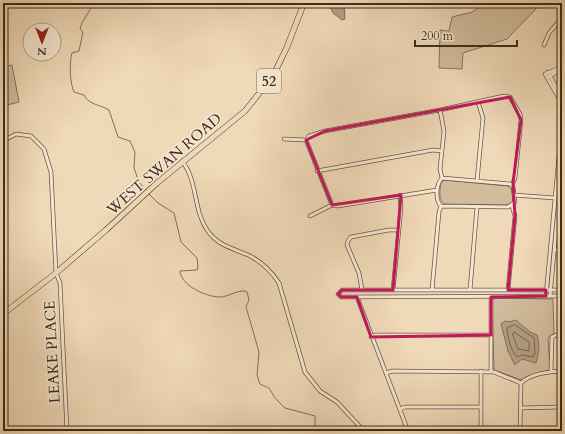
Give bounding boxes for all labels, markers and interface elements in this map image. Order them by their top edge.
north arrow [22,22,62,62]
scale bar [415,22,517,48]
text: 200 m [421,28,454,44]
text: N [37,44,47,59]
road number: 52 [257,69,281,93]
street label: WEST SWAN ROAD [102,109,226,220]
street label: LEAKE PLACE [39,300,65,404]

